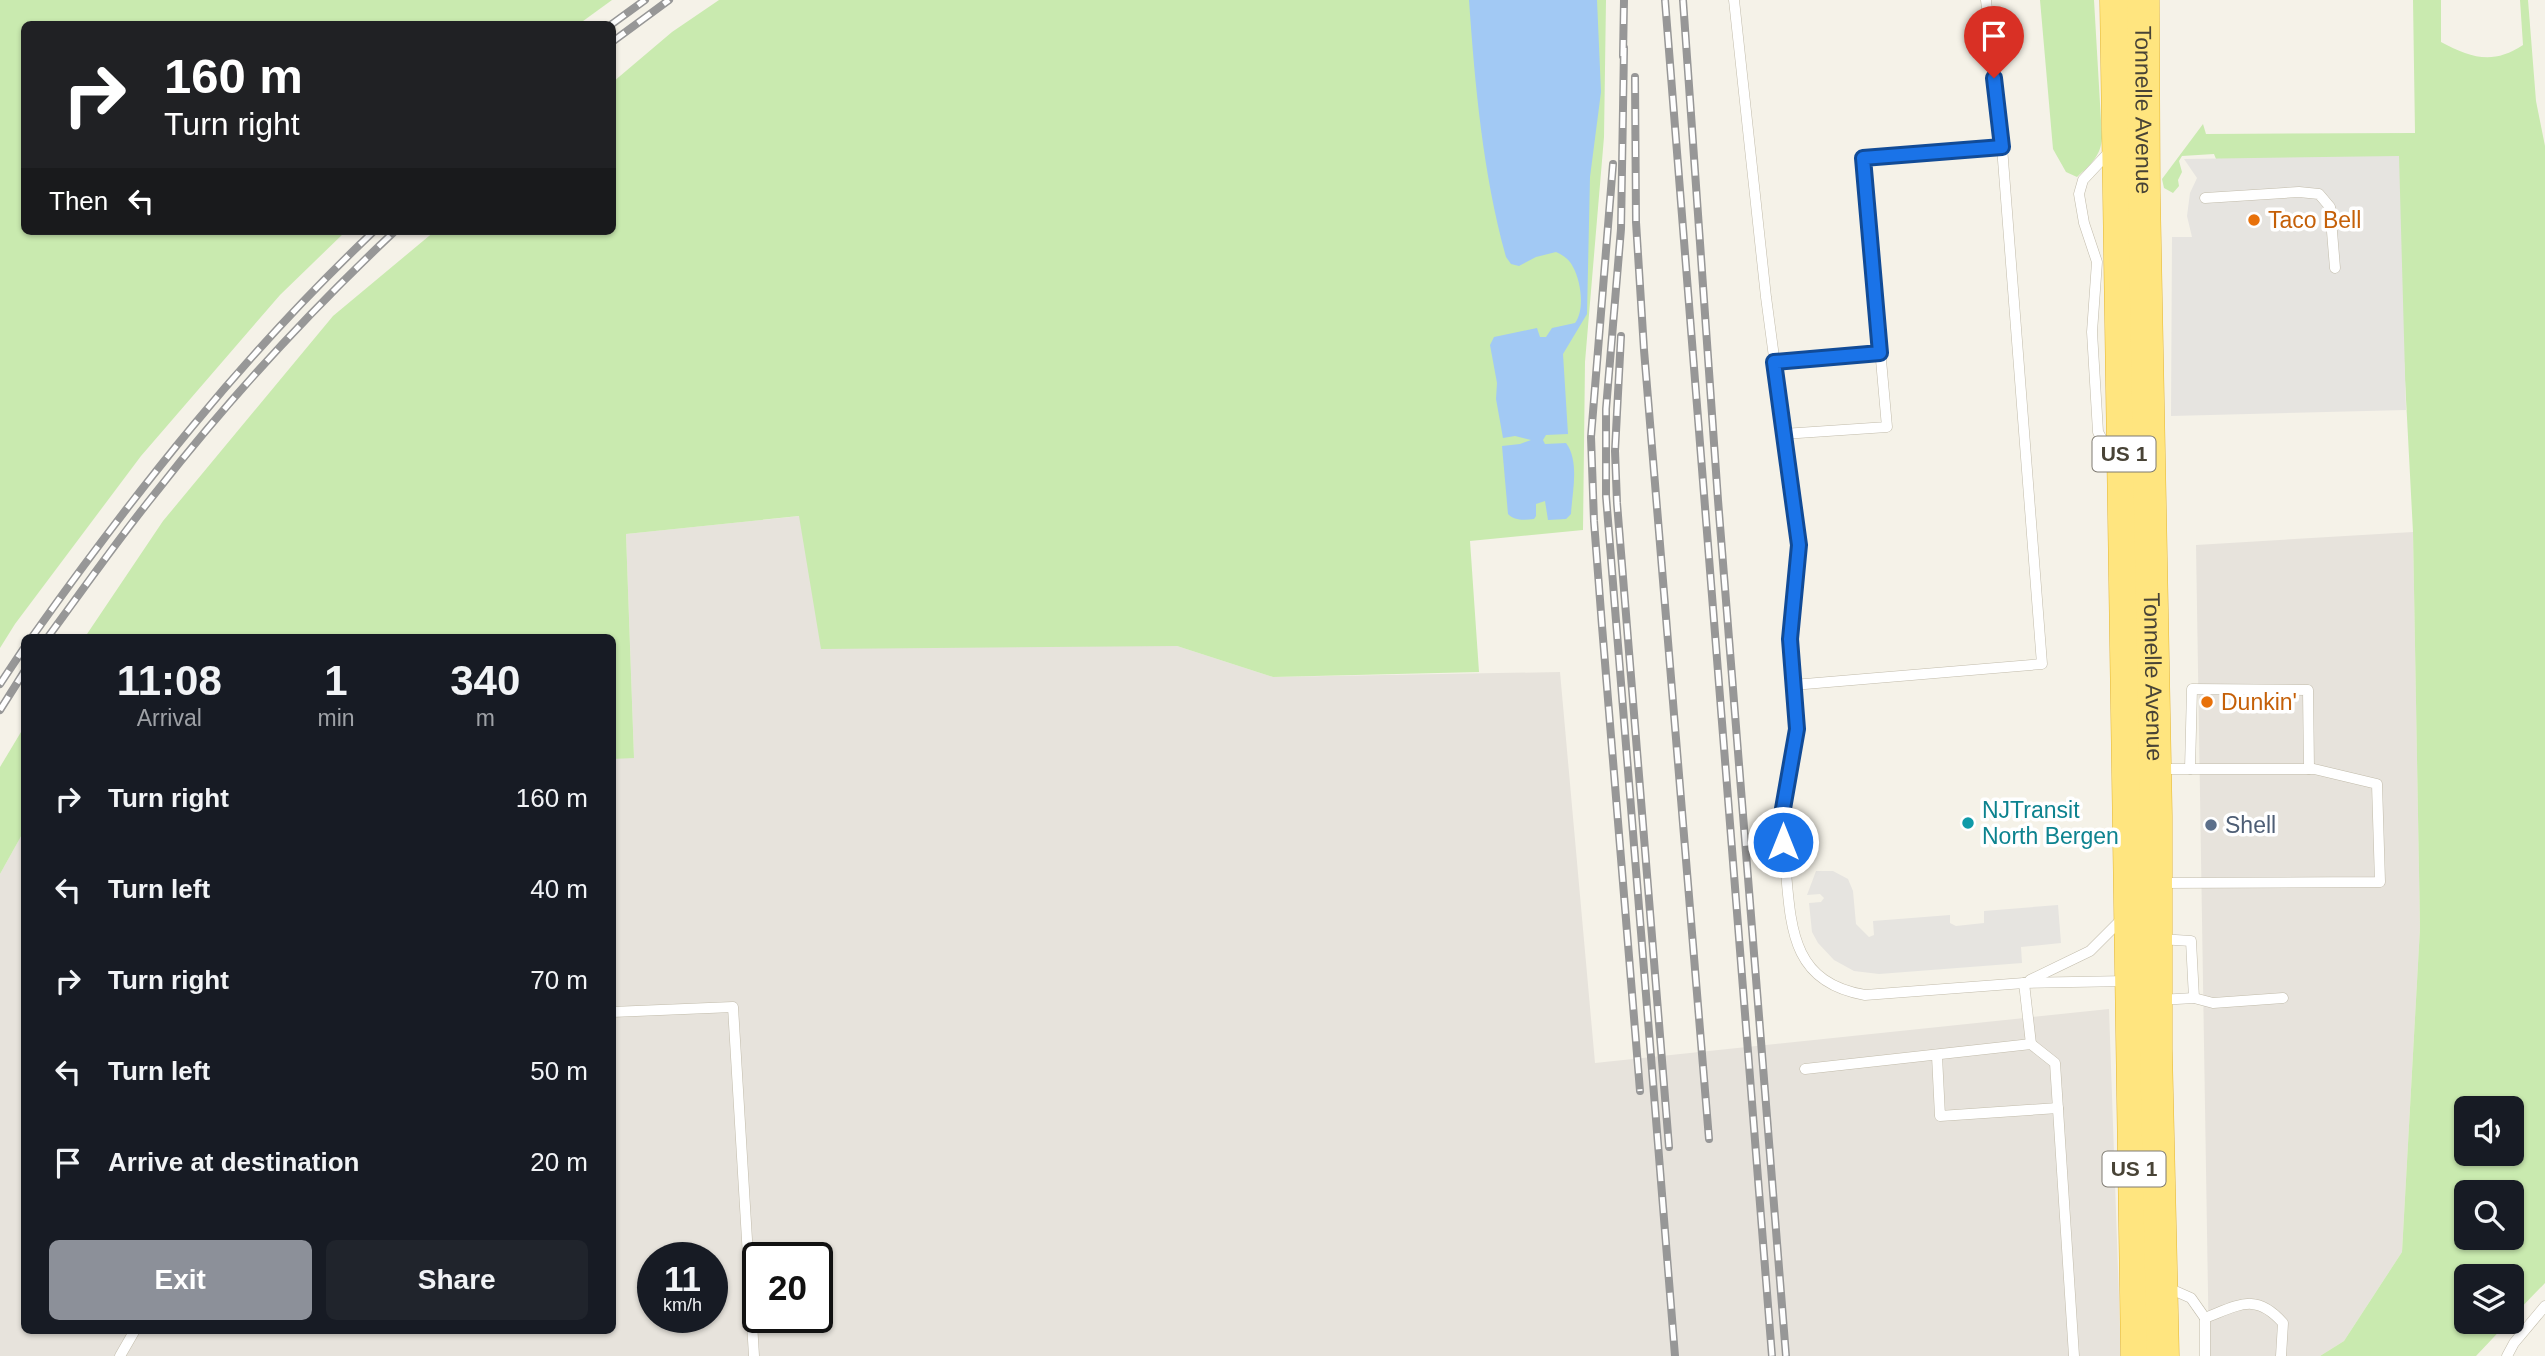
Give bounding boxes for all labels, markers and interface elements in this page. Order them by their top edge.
pin [1964,6,2024,78]
icon: arrive [1975,17,2013,55]
street label: Tonnelle Avenue [2130,26,2157,194]
icon: right [49,49,140,140]
text: 160 m [164,49,303,103]
text: Turn right [164,106,300,142]
icon: left [122,182,160,220]
text: Then [49,186,108,216]
place label: Taco Bell [2268,207,2361,233]
marker: Taco Bell [2246,212,2262,228]
road number: US 1 [2092,436,2156,472]
street label: Tonnelle Avenue [2139,592,2168,761]
text: 11:08 [117,657,222,704]
text: 1 [324,657,348,704]
text: 340 [450,657,520,704]
place label: Dunkin' [2221,689,2297,715]
marker: Dunkin' [2199,694,2215,710]
text: Arrival [137,705,202,731]
text: min [317,705,355,731]
text: m [476,705,495,731]
icon: right [49,780,87,818]
text: Turn right [108,783,229,813]
text: 160 m [516,783,588,813]
place label: NJTransit North Bergen [1982,797,2119,849]
position arrow [1746,805,1820,879]
place label: Shell [2225,812,2276,838]
marker: NJTransit North Bergen [1960,815,1976,831]
marker: Shell [2203,817,2219,833]
icon: left [49,871,87,909]
text: Turn left [108,874,210,904]
text: 40 m [530,874,588,904]
icon: right [49,962,87,1000]
text: Turn right [108,965,229,995]
text: 70 m [530,965,588,995]
icon: left [49,1053,87,1091]
text: Turn left [108,1056,210,1086]
text: 50 m [530,1056,588,1086]
map controls [2454,1096,2524,1334]
button: sound [2454,1096,2524,1166]
icon: arrive [49,1144,87,1182]
text: Arrive at destination [108,1147,359,1177]
text: 20 m [530,1147,588,1177]
road number: US 1 [2102,1152,2166,1186]
button: search [2454,1180,2524,1250]
button: Exit [49,1240,312,1320]
button: Share [326,1240,588,1320]
speed limit sign: 20 [742,1242,833,1333]
text: 11 [664,1259,701,1298]
button: layers [2454,1264,2524,1334]
text: km/h [663,1295,702,1315]

